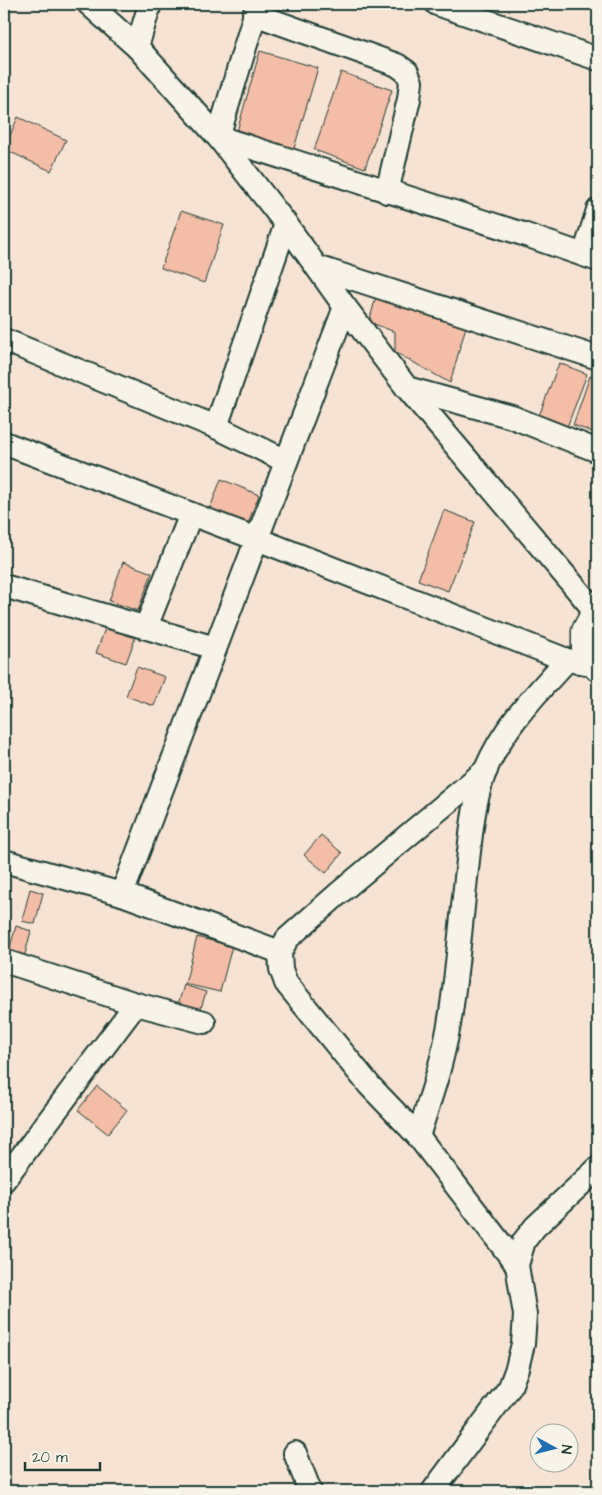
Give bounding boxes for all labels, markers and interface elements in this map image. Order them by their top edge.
north arrow [530,1422,580,1472]
scale bar [25,1440,100,1472]
text: N [555,1444,576,1455]
text: 20 m [32,1447,68,1468]

